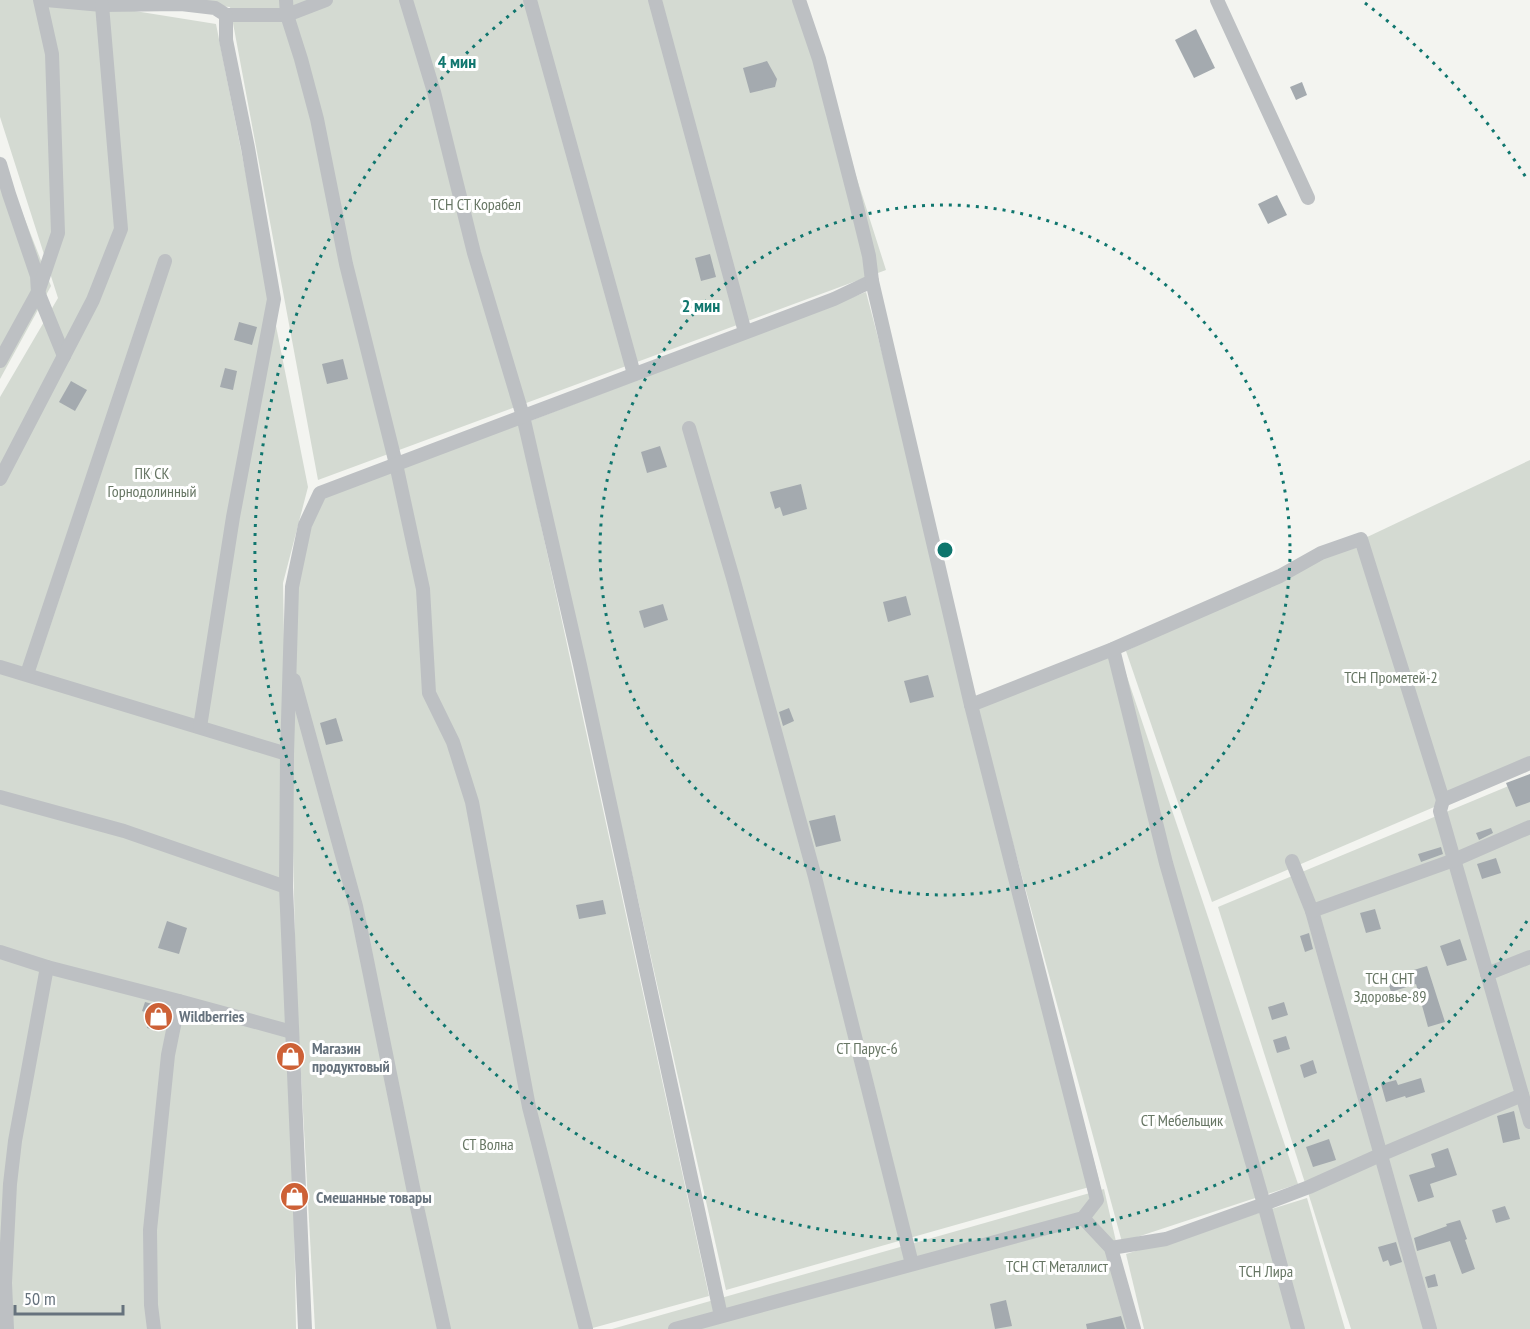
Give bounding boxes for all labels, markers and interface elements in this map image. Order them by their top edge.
text: 4 мин [438,50,476,73]
park label: ТСН СТ Корабел [431,194,521,214]
text: 2 мин [682,294,720,317]
park label: ПК СК Горнодолинный [108,463,197,501]
centre of rings [935,540,955,560]
park label: ТСН Прометей-2 [1344,667,1438,687]
park label: ТСН СНТ Здоровье-89 [1354,968,1426,1006]
shop icon: Wildberries [142,1000,174,1032]
place label: Wildberries [178,1006,245,1026]
place label: Магазин продуктовый [312,1038,390,1076]
park label: СТ Парус-6 [836,1038,898,1058]
shop icon: Магазин продуктовый [275,1041,307,1073]
park label: СТ Мебельщик [1141,1110,1224,1130]
park label: СТ Волна [462,1134,514,1154]
shop icon: Смешанные товары [279,1181,311,1213]
place label: Смешанные товары [316,1187,432,1207]
park label: ТСН СТ Металлист [1006,1256,1109,1276]
park label: ТСН Лира [1239,1261,1293,1281]
scale bar [15,1278,123,1316]
text: 50 m [24,1287,56,1310]

